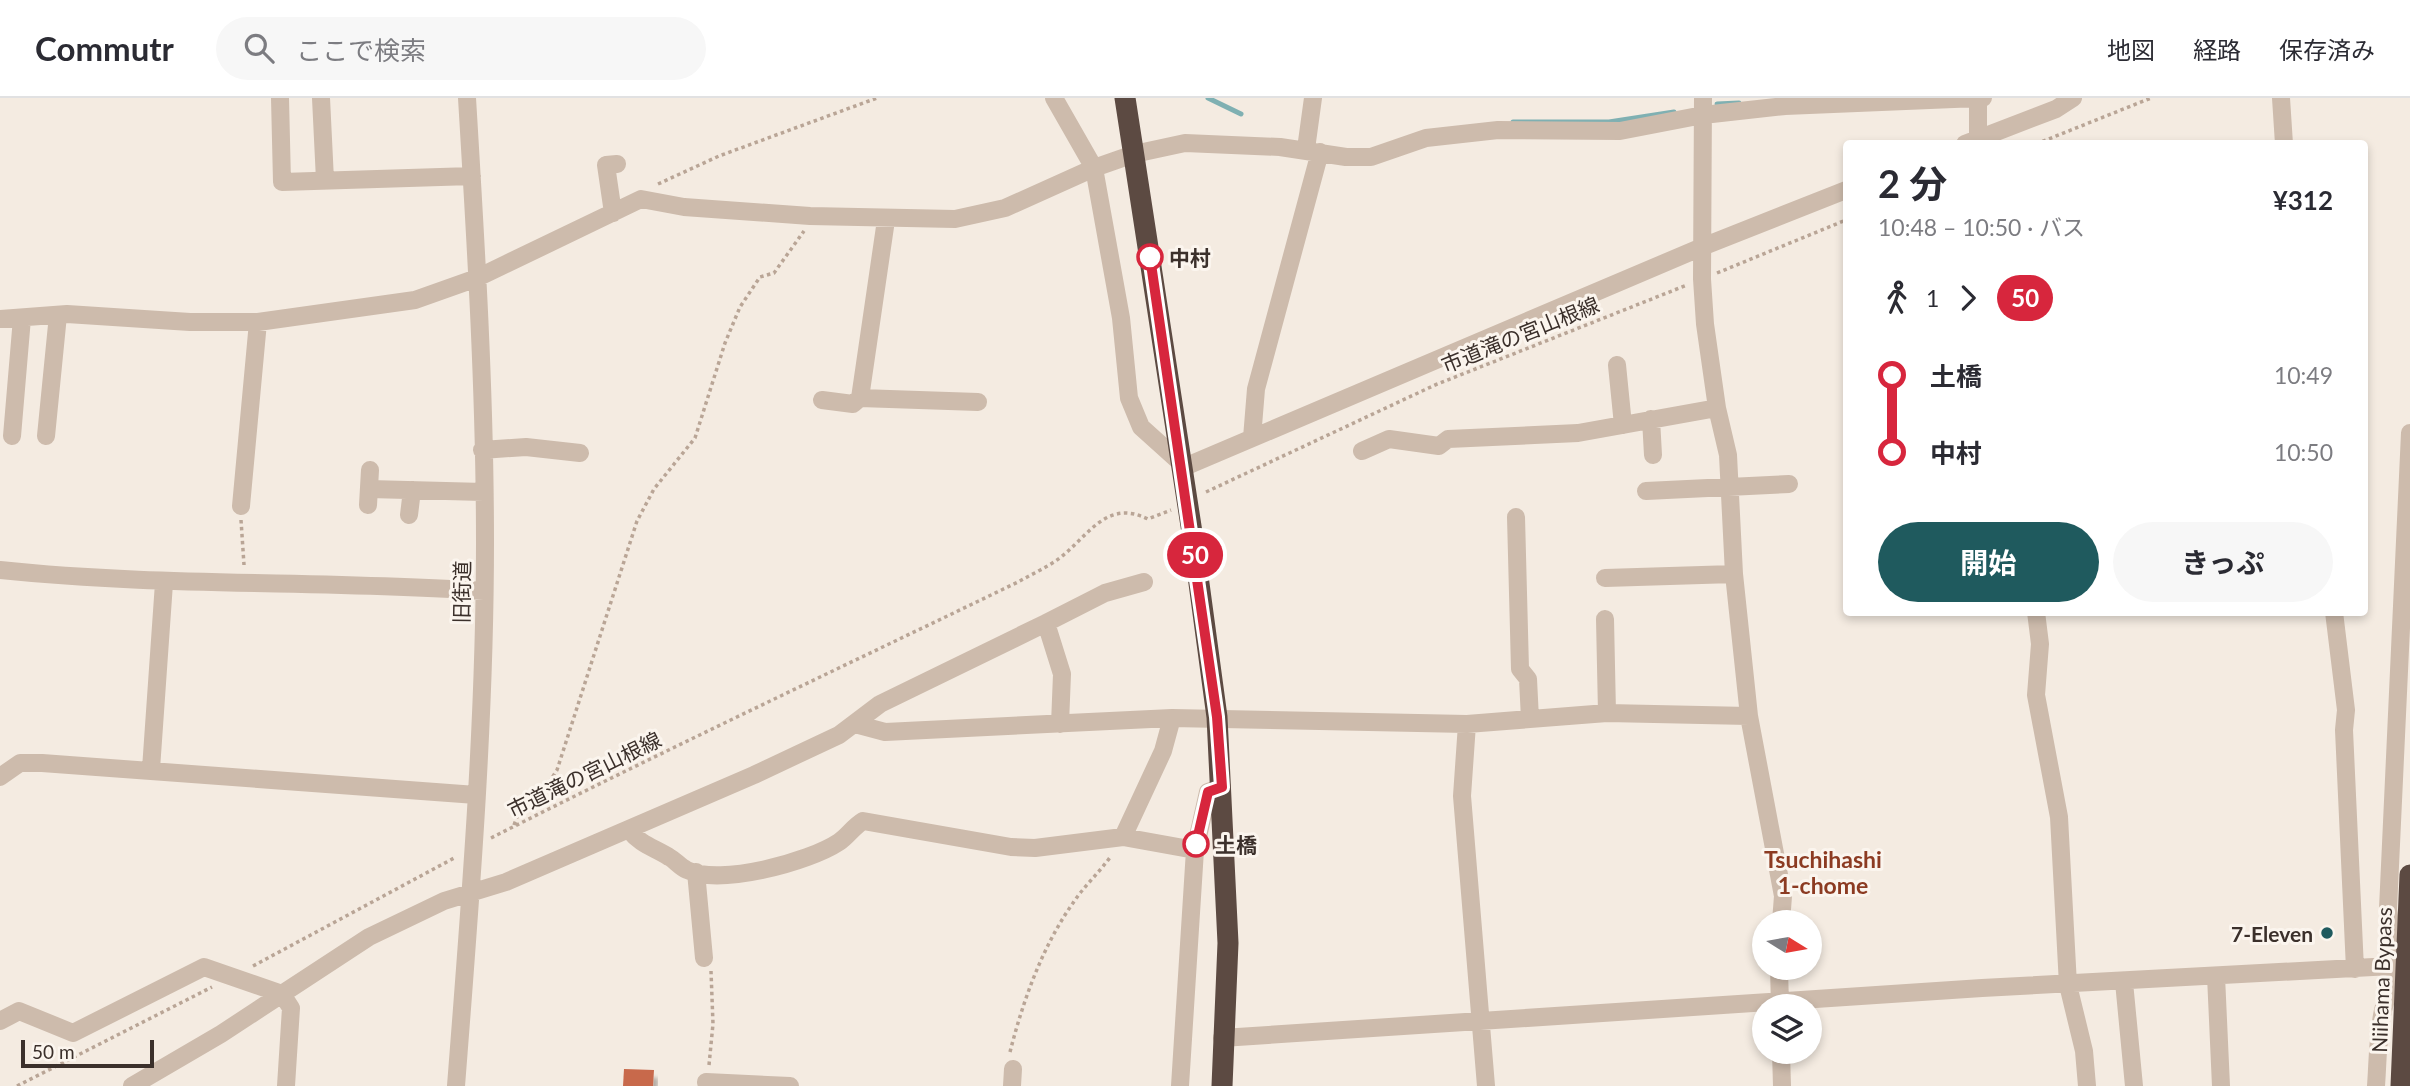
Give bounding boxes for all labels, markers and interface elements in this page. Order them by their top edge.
search box [216,17,706,80]
text: Commutr [35,28,174,68]
icon: search [240,29,278,67]
text: ここで検索 [296,34,426,66]
text: 地図 [2107,35,2155,64]
text: 経路 [2193,35,2241,64]
text: 保存済み [2279,35,2375,64]
text: 2 分 [1878,160,1947,206]
text: ¥312 [2273,184,2333,216]
text: 10:48 – 10:50 · バス [1878,213,2085,241]
marker: 中村 [1137,244,1163,270]
place label: 中村 [1169,245,1211,270]
icon: walk [1878,279,1916,317]
icon: forward [1949,279,1987,317]
text: 50 [2011,283,2039,312]
text: 1 [1926,284,1939,312]
street label: 市道滝の宮山根線 [1437,291,1603,377]
text: 土橋 [1930,360,1982,392]
text: 10:49 [2274,361,2333,389]
text: 中村 [1930,437,1982,469]
text: 10:50 [2274,438,2333,466]
button: 開始 [1878,522,2099,602]
button: きっぷ [2113,522,2333,602]
line badge: 50 [1164,532,1226,578]
text: 50 [1181,540,1209,569]
street label: 旧街道 [448,560,474,624]
street label: 市道滝の宮山根線 [503,726,665,822]
marker: 土橋 [1183,831,1209,857]
place label: 土橋 [1215,832,1257,857]
district label: Tsuchihashi 1-chome [1764,845,1882,899]
street label: Niihama Bypass [2366,907,2396,1053]
north arrow [1752,910,1822,980]
map controls [1752,910,1822,1064]
place label: 7-Eleven [2231,921,2313,946]
marker: 7-Eleven [2319,925,2335,941]
button: layers [1752,994,1822,1064]
scale bar [21,1037,154,1069]
text: 50 m [32,1040,75,1063]

